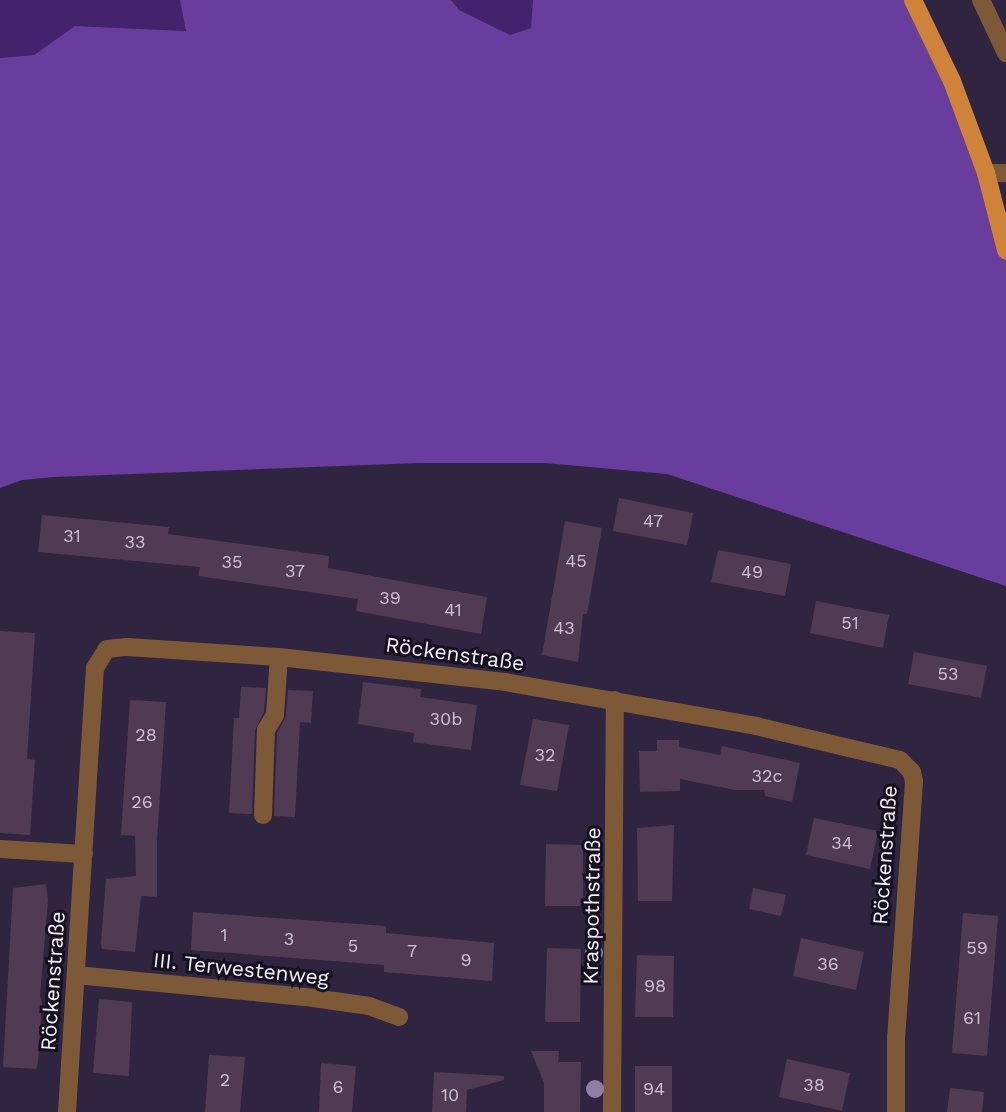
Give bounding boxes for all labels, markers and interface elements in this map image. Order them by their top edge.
house number: 47 [643,510,663,532]
house number: 31 [63,525,81,547]
house number: 33 [125,531,145,553]
house number: 45 [565,550,587,572]
house number: 35 [222,551,242,573]
house number: 37 [285,560,305,582]
house number: 49 [741,561,763,583]
house number: 39 [379,587,401,609]
house number: 41 [444,599,462,621]
house number: 51 [841,612,859,634]
house number: 43 [553,617,575,639]
street label: Röckenstraße [384,632,526,676]
house number: 53 [938,663,958,685]
house number: 30b [430,708,462,730]
house number: 28 [135,724,157,746]
house number: 32 [535,744,555,766]
house number: 32c [751,765,783,787]
street label: Röckenstraße [868,784,902,926]
house number: 26 [131,791,153,813]
street label: Kraspothstraße [578,827,606,985]
house number: 34 [831,832,853,854]
street label: Röckenstraße [36,910,70,1052]
house number: 1 [220,924,228,946]
house number: 3 [284,928,294,950]
house number: 5 [348,935,358,957]
house number: 59 [966,937,988,959]
house number: 7 [407,940,417,962]
street label: III. Terwestenweg [152,947,330,991]
house number: 9 [460,949,472,971]
house number: 36 [817,953,839,975]
house number: 98 [644,975,666,997]
house number: 61 [963,1007,981,1029]
house number: 2 [220,1069,230,1091]
house number: 38 [803,1074,825,1096]
house number: 6 [333,1076,343,1098]
house number: 94 [643,1078,665,1100]
house number: 10 [441,1084,459,1106]

